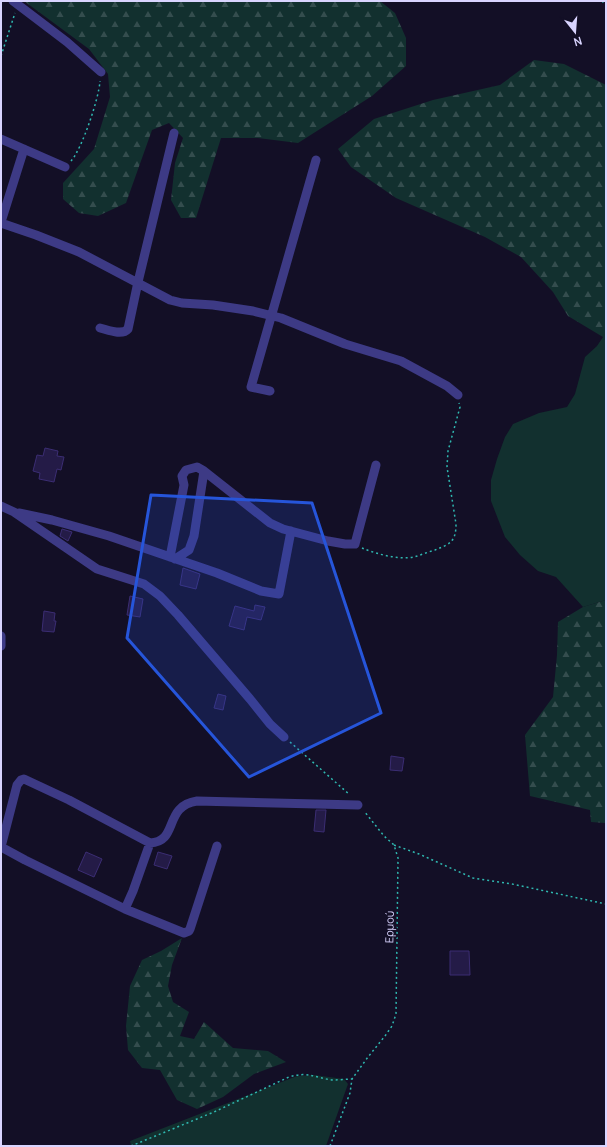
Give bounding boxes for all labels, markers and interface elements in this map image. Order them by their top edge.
north arrow [555,12,595,52]
text: N [572,34,584,50]
street label: Ερμού [381,911,397,943]

